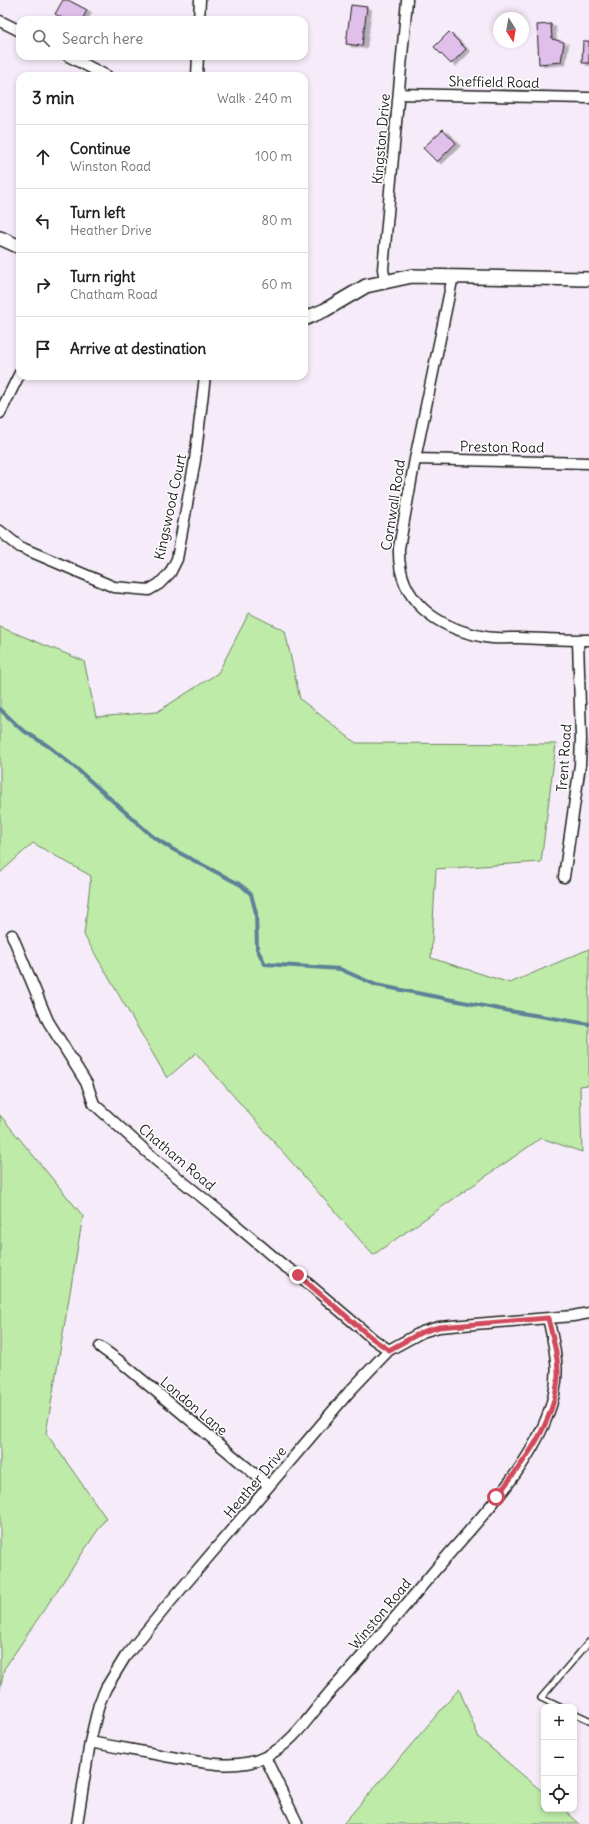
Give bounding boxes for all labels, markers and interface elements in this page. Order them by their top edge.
north arrow [493,12,529,48]
search box [16,16,308,60]
icon: search [30,27,52,49]
text: Search here [62,29,143,48]
street label: Sheffield Road [448,72,540,92]
text: 3 min [32,87,74,109]
text: Walk · 240 m [217,90,292,107]
street label: Kingston Drive [368,93,394,185]
text: Continue [70,139,131,158]
icon: ahead [32,146,54,168]
text: 100 m [255,148,292,165]
text: Winston Road [70,158,151,175]
text: Turn left [70,203,125,222]
icon: left [32,210,54,232]
text: 80 m [261,212,292,229]
text: Heather Drive [70,222,152,239]
text: Turn right [70,267,135,286]
icon: right [32,274,54,296]
text: 60 m [261,276,292,293]
text: Chatham Road [70,286,158,303]
icon: arrive [32,338,54,360]
text: Arrive at destination [70,339,206,358]
street label: Preston Road [460,437,544,457]
street label: Kingswood Court [150,452,190,562]
street label: Cornwall Road [377,458,409,552]
street label: Trent Road [553,723,575,793]
street label: Chatham Road [135,1120,219,1194]
route end [289,1266,307,1284]
street label: London Lane [157,1373,231,1439]
street label: Heather Drive [220,1443,290,1521]
route start [487,1488,505,1506]
street label: Winston Road [345,1575,415,1653]
map controls [541,1704,577,1812]
button: + [541,1704,577,1740]
button: − [541,1740,577,1776]
button: locate [541,1776,577,1812]

